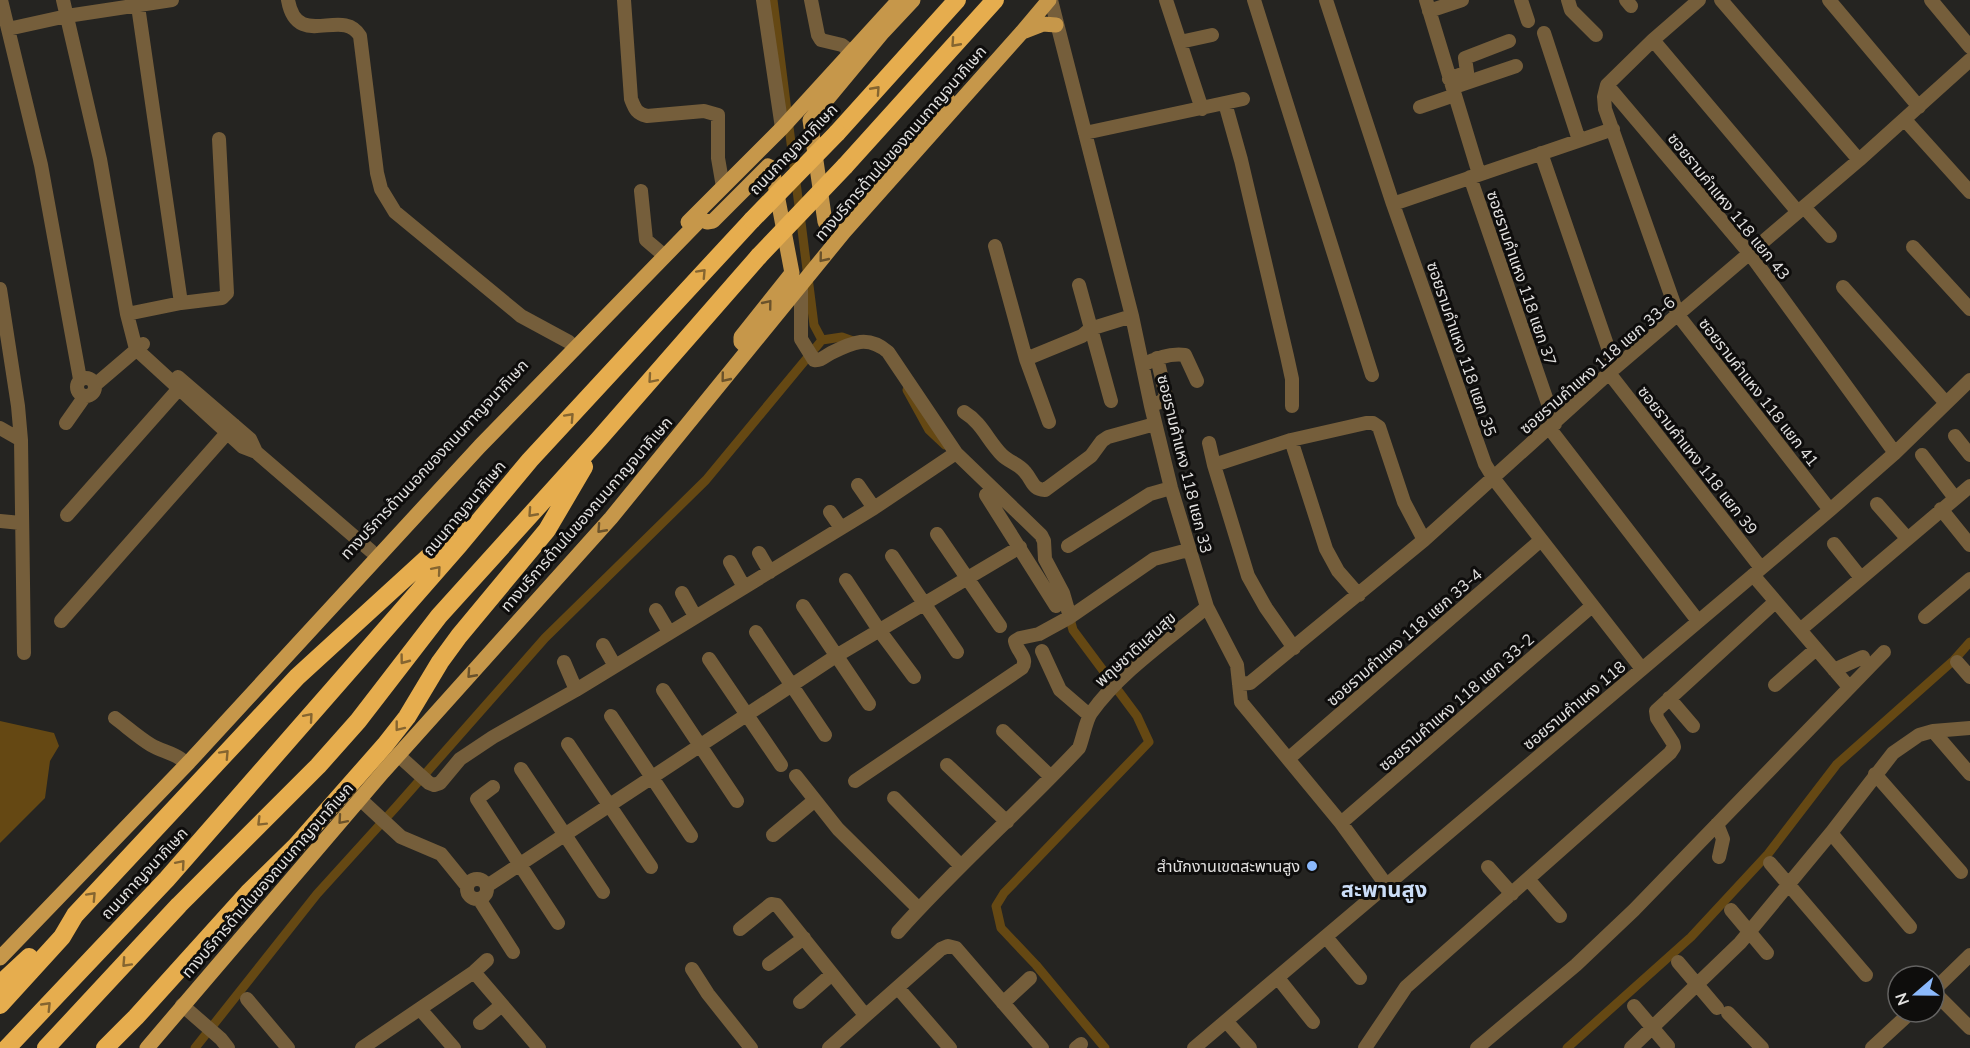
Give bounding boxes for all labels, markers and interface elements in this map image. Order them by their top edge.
one-way arrow [952,36,963,47]
street label: ทางบริการด้านในของถนนกาญจนาภิเษก [810,41,992,246]
one-way arrow [869,86,880,97]
street label: ถนนกาญจนาภิเษก [745,99,843,200]
street label: ซอยรามคำแหง 118 แยก 43 [1662,129,1794,285]
street label: ซอยรามคำแหง 118 แยก 37 [1481,188,1561,368]
one-way arrow [819,251,830,262]
street label: ซอยรามคำแหง 118 แยก 35 [1421,259,1501,439]
one-way arrow [695,270,706,280]
street label: ซอยรามคำแหง 118 แยก 33-6 [1515,292,1680,440]
one-way arrow [760,300,771,311]
street label: ซอยรามคำแหง 118 แยก 41 [1693,314,1823,472]
street label: ทางบริการด้านนอกของถนนกาญจนาภิเษก [336,355,532,563]
one-way arrow [721,371,732,382]
one-way arrow [648,372,659,383]
street label: ซอยรามคำแหง 118 แยก 33 [1151,373,1217,556]
street label: ซอยรามคำแหง 118 แยก 39 [1632,382,1762,540]
street label: ทางบริการด้านในของถนนกาญจนาภิเษก [496,412,678,617]
one-way arrow [563,413,574,424]
street label: ถนนกาญจนาภิเษก [418,456,510,560]
one-way arrow [528,507,539,517]
one-way arrow [597,522,608,532]
street label: ซอยรามคำแหง 118 แยก 33-4 [1322,564,1487,712]
one-way arrow [430,566,441,577]
street label: พฤษชาติแสนสุข [1090,607,1181,692]
street label: ซอยรามคำแหง 118 แยก 33-2 [1374,629,1539,777]
one-way arrow [400,654,411,665]
street label: ซอยรามคำแหง 118 [1519,656,1631,755]
one-way arrow [467,667,478,678]
one-way arrow [302,713,313,724]
one-way arrow [395,721,406,732]
one-way arrow [218,751,229,762]
street label: ทางบริการด้านในของถนนกาญจนาภิเษก [177,778,359,983]
one-way arrow [338,813,349,824]
one-way arrow [258,815,269,826]
street label: ถนนกาญจนาภิเษก [96,823,193,925]
place label: สำนักงานเขตสะพานสูง [1157,856,1300,878]
marker: สำนักงานเขตสะพานสูง [1305,859,1319,873]
one-way arrow [174,860,185,870]
district label: สะพานสูง [1341,875,1427,905]
one-way arrow [85,893,96,903]
one-way arrow [122,956,133,966]
north arrow [1886,964,1946,1024]
text: N [1890,989,1915,1008]
one-way arrow [40,1002,51,1012]

